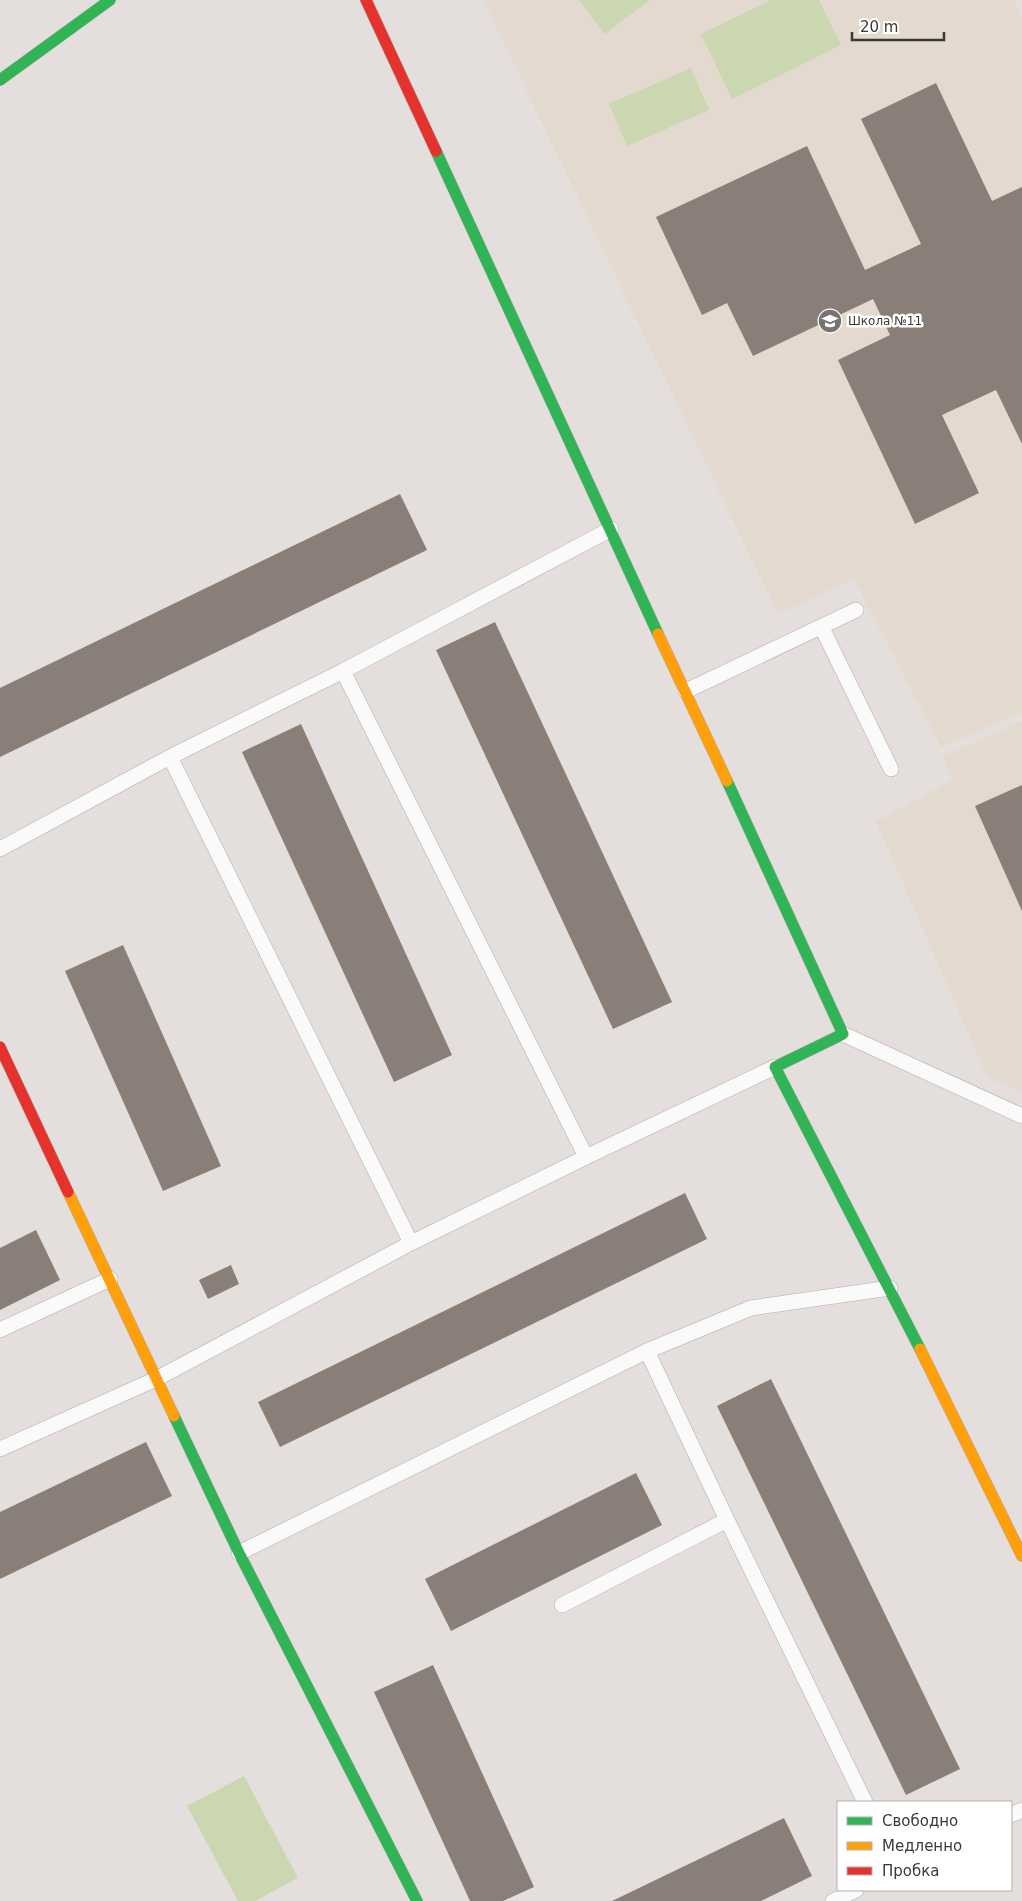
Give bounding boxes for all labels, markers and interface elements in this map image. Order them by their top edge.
scale bar [852,10,944,42]
text: 20 m [860,18,898,36]
school or university icon: Школа №11 [817,308,843,334]
place label: Школа №11 [848,314,922,328]
legend [837,1801,1012,1891]
text: Свободно [882,1812,958,1830]
text: Медленно [882,1837,962,1855]
text: Пробка [882,1862,939,1880]

